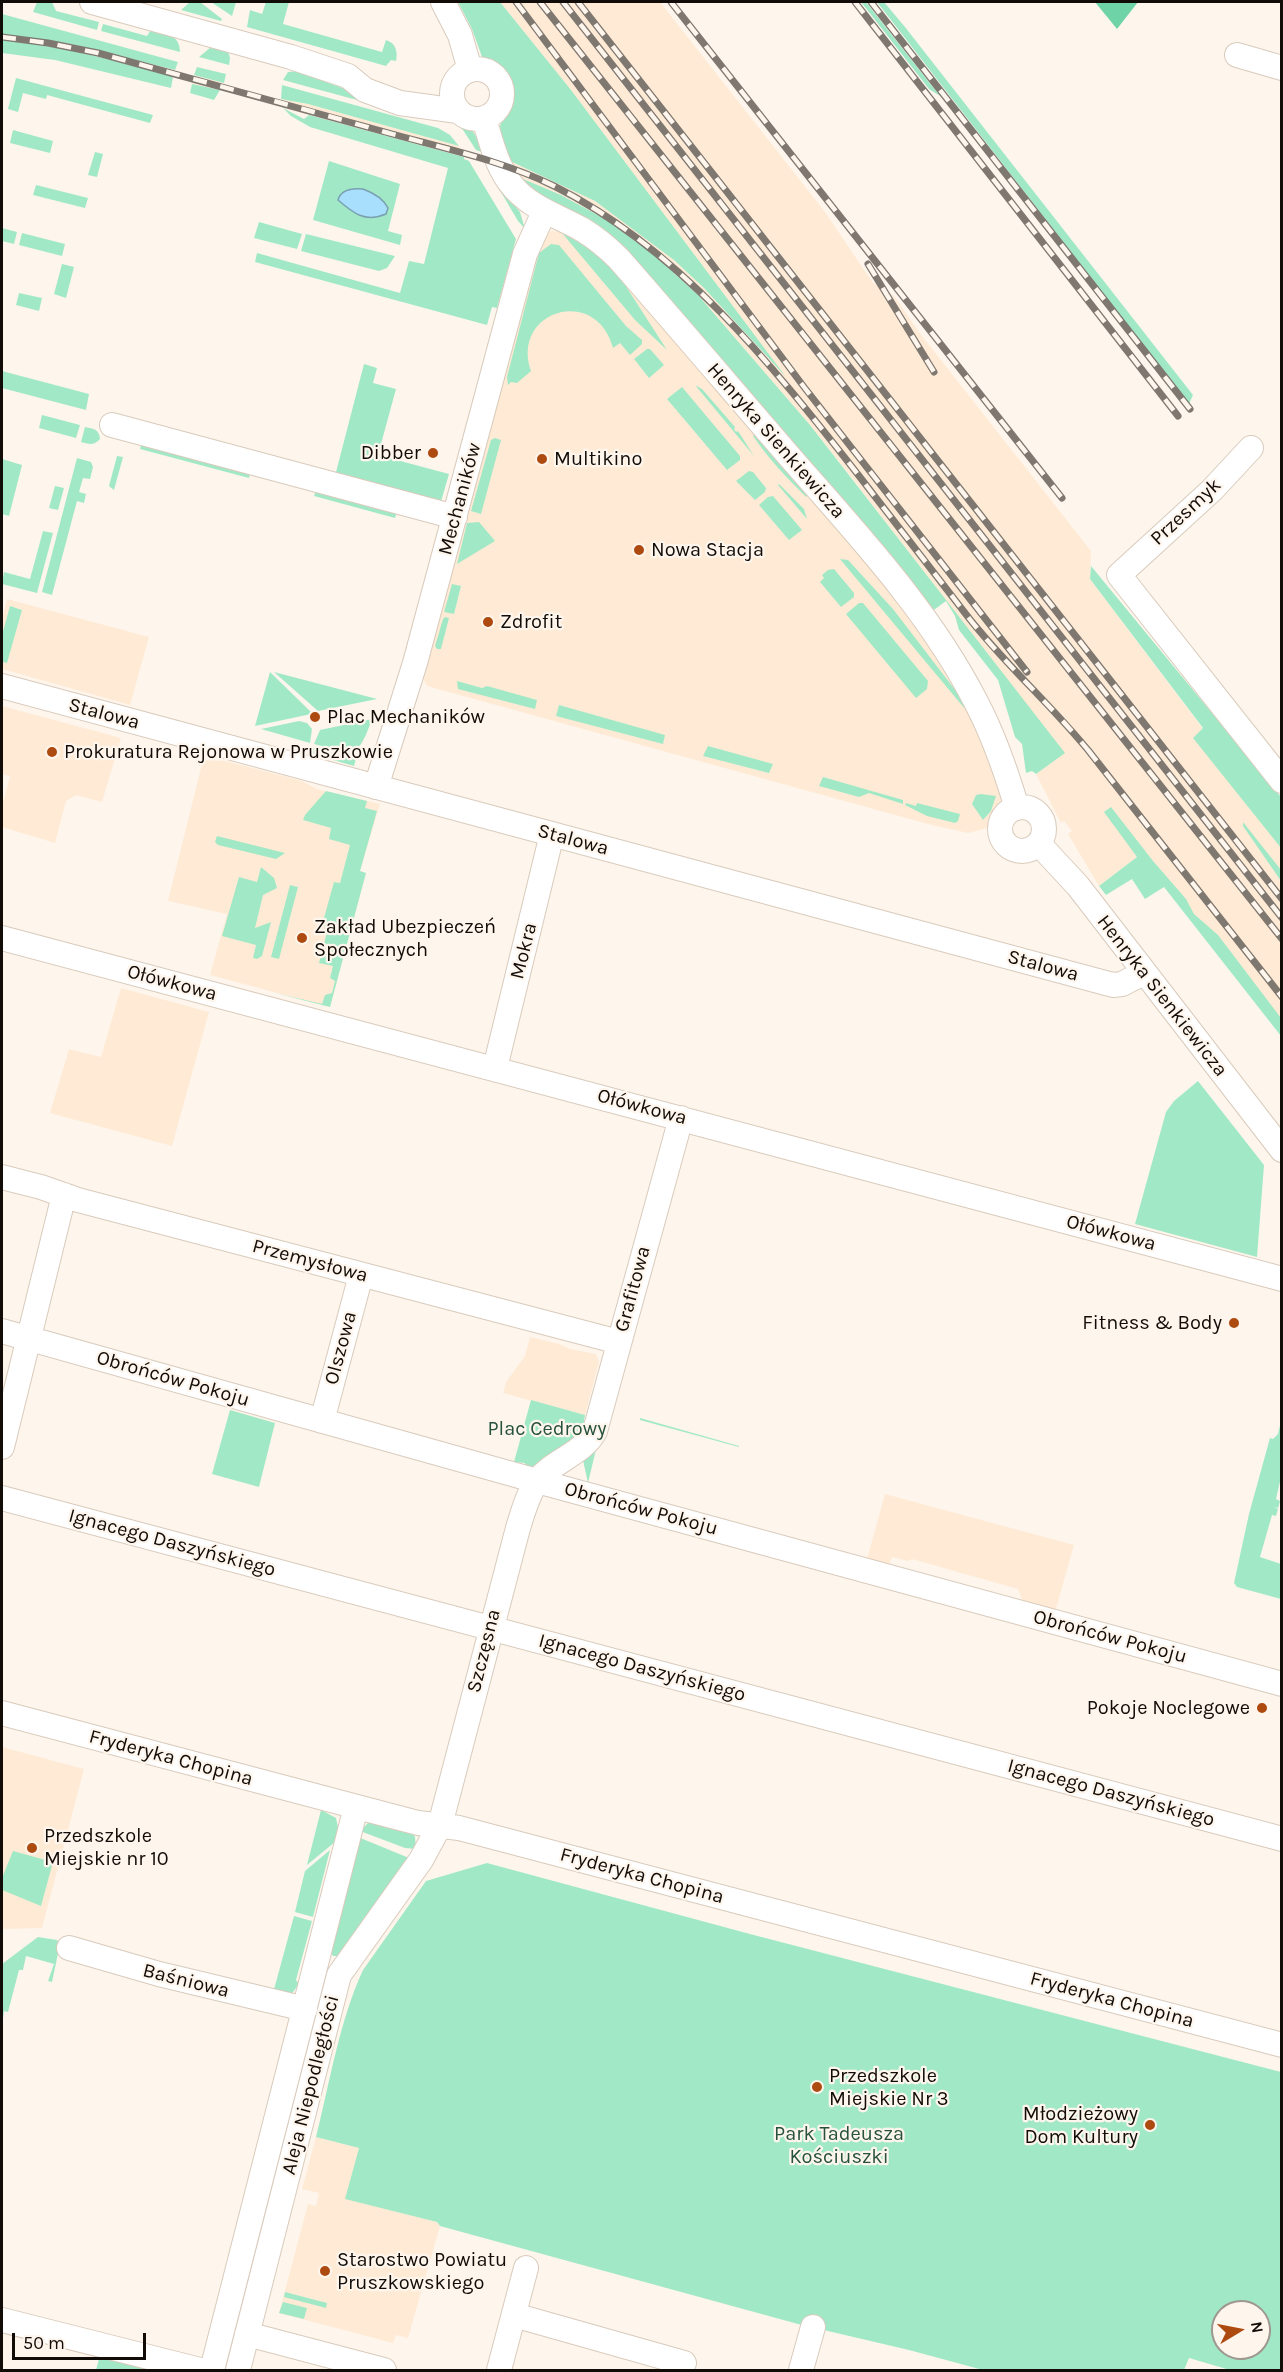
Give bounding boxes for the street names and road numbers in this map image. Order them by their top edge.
street label: Henryka Sienkiewicza [702,358,850,524]
street label: Mechaników [433,440,487,558]
street label: Przesmyk [1146,473,1226,551]
street label: Stalowa [66,693,142,735]
street label: Stalowa [535,819,611,861]
street label: Henryka Sienkiewicza [1091,910,1233,1082]
street label: Mokra [505,920,543,982]
street label: Stalowa [1005,945,1081,987]
street label: Ołówkowa [125,960,219,1006]
street label: Ołówkowa [595,1084,689,1130]
street label: Ołówkowa [1064,1210,1158,1256]
street label: Przemysłowa [250,1234,370,1288]
street label: Grafitowa [610,1243,656,1335]
street label: Olszowa [320,1309,362,1387]
street label: Obrońców Pokoju [94,1346,252,1412]
street label: Obrońców Pokoju [562,1477,720,1541]
street label: Ignacego Daszyńskiego [66,1504,278,1582]
street label: Obrońców Pokoju [1031,1605,1189,1669]
street label: Szczęsna [462,1607,506,1695]
street label: Ignacego Daszyńskiego [536,1629,748,1707]
street label: Fryderyka Chopina [86,1725,256,1791]
street label: Ignacego Daszyńskiego [1005,1754,1217,1832]
street label: Fryderyka Chopina [557,1843,727,1909]
street label: Baśniowa [140,1959,232,2003]
street label: Fryderyka Chopina [1027,1967,1197,2033]
street label: Aleja Niepodległości [277,1993,345,2177]

